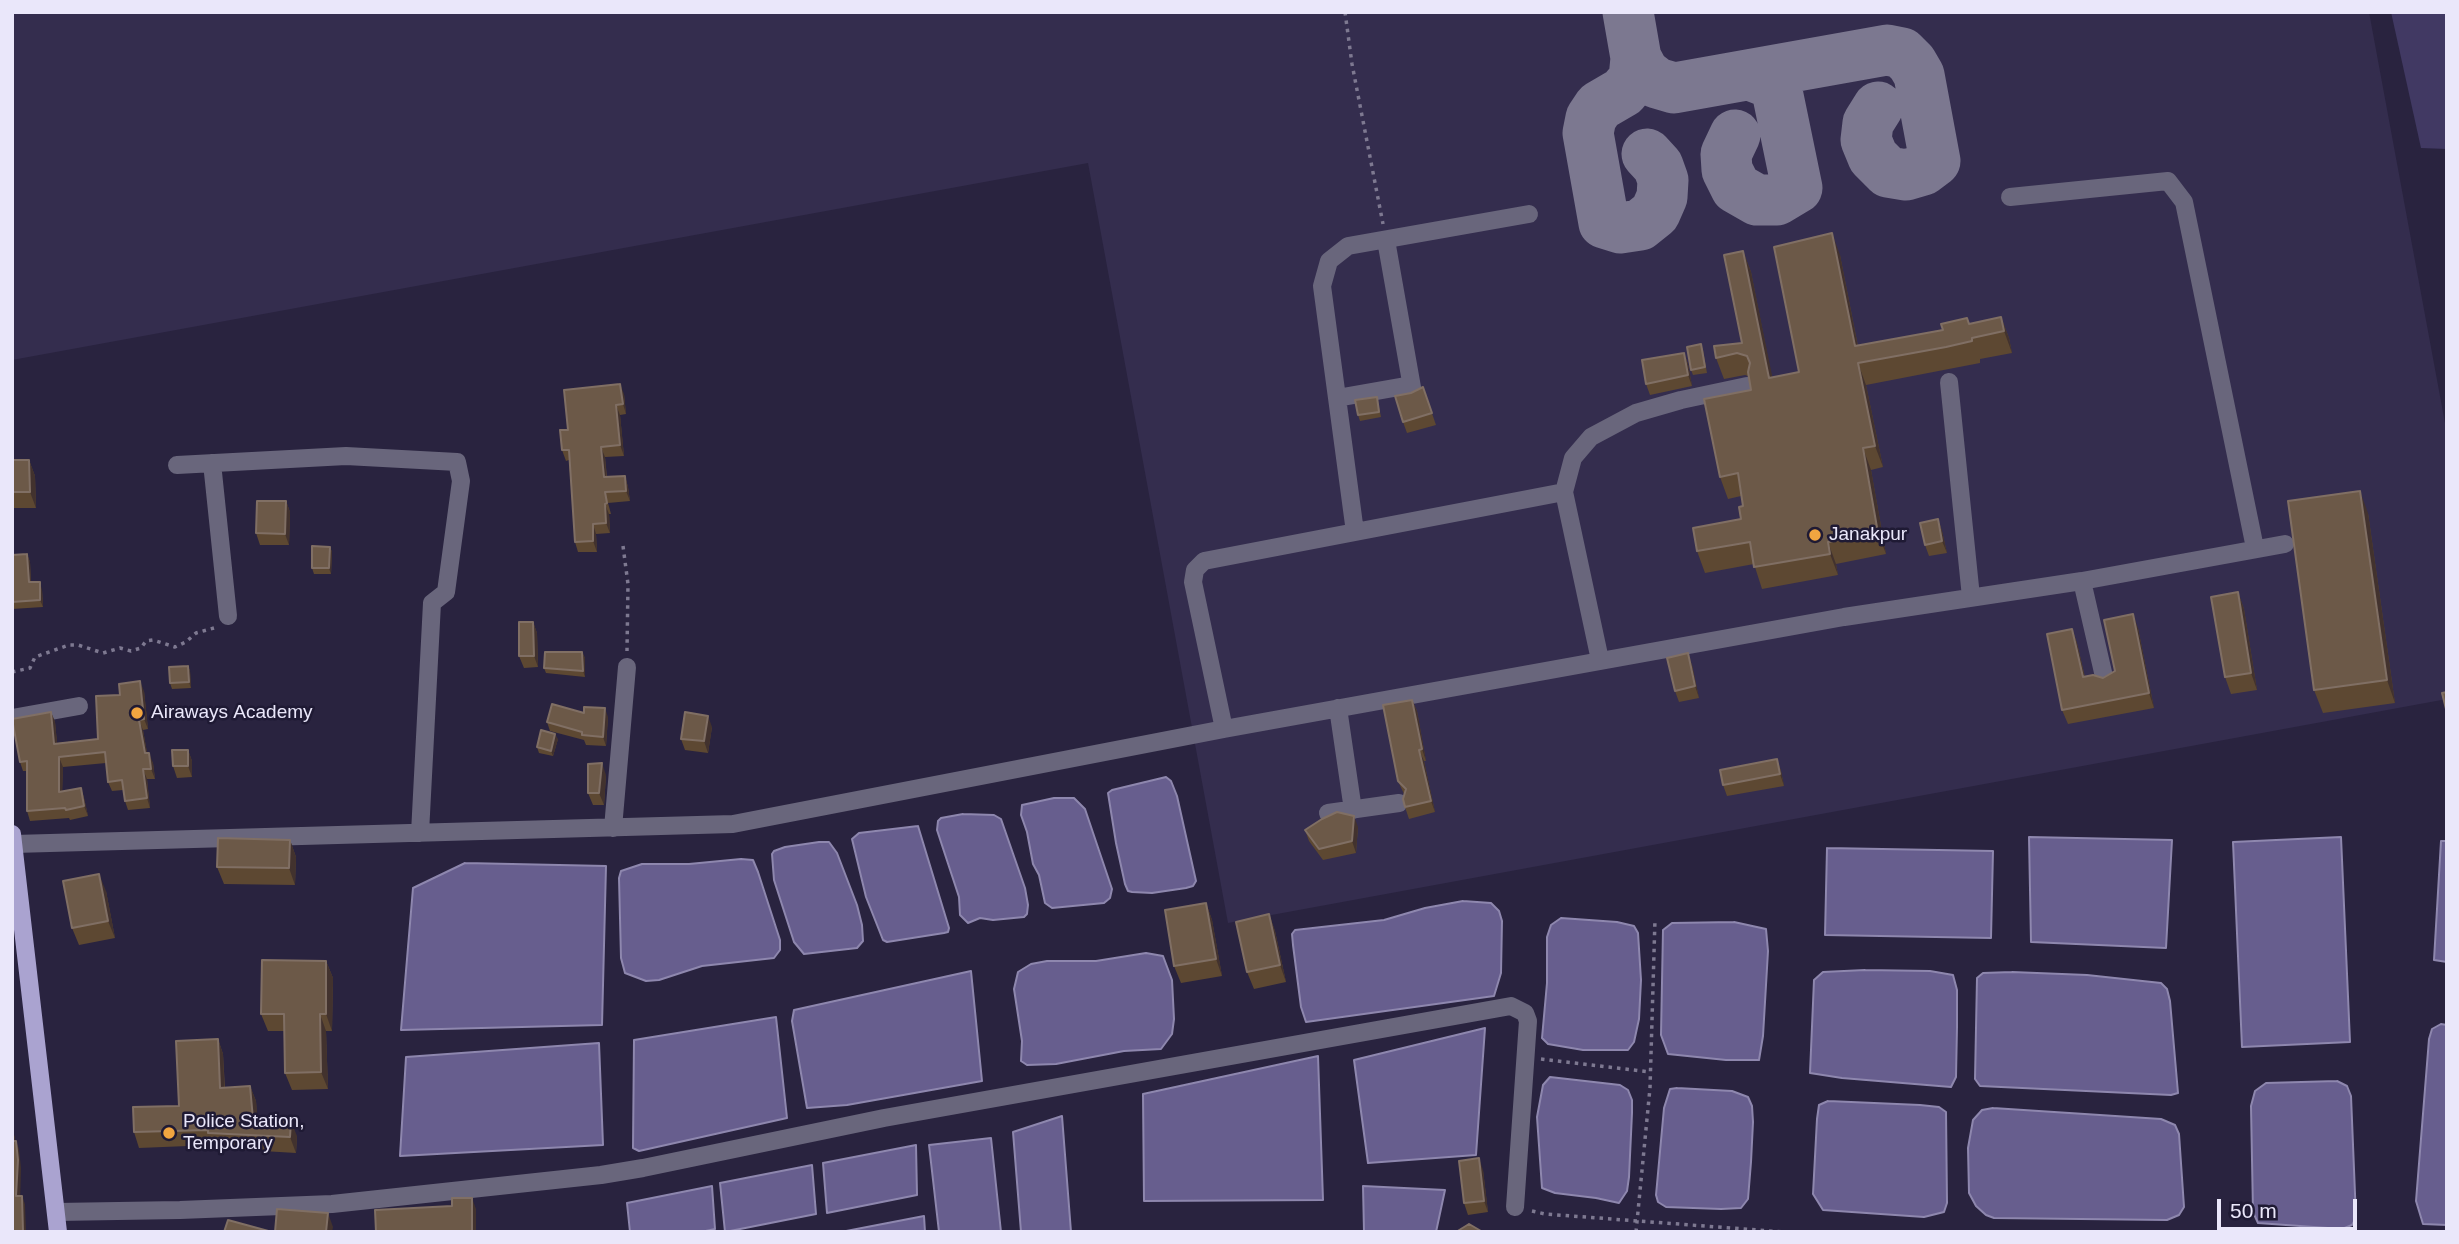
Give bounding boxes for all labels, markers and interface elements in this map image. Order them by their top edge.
place label: Janakpur [1829,524,1907,546]
marker: Janakpur [1807,527,1823,543]
place label: Airaways Academy [151,702,313,724]
marker: Airaways Academy [129,705,145,721]
place label: Police Station, Temporary [183,1111,304,1155]
marker: Police Station, Temporary [161,1125,177,1141]
scale bar [2221,1184,2361,1228]
text: 50 m [2230,1199,2277,1222]

